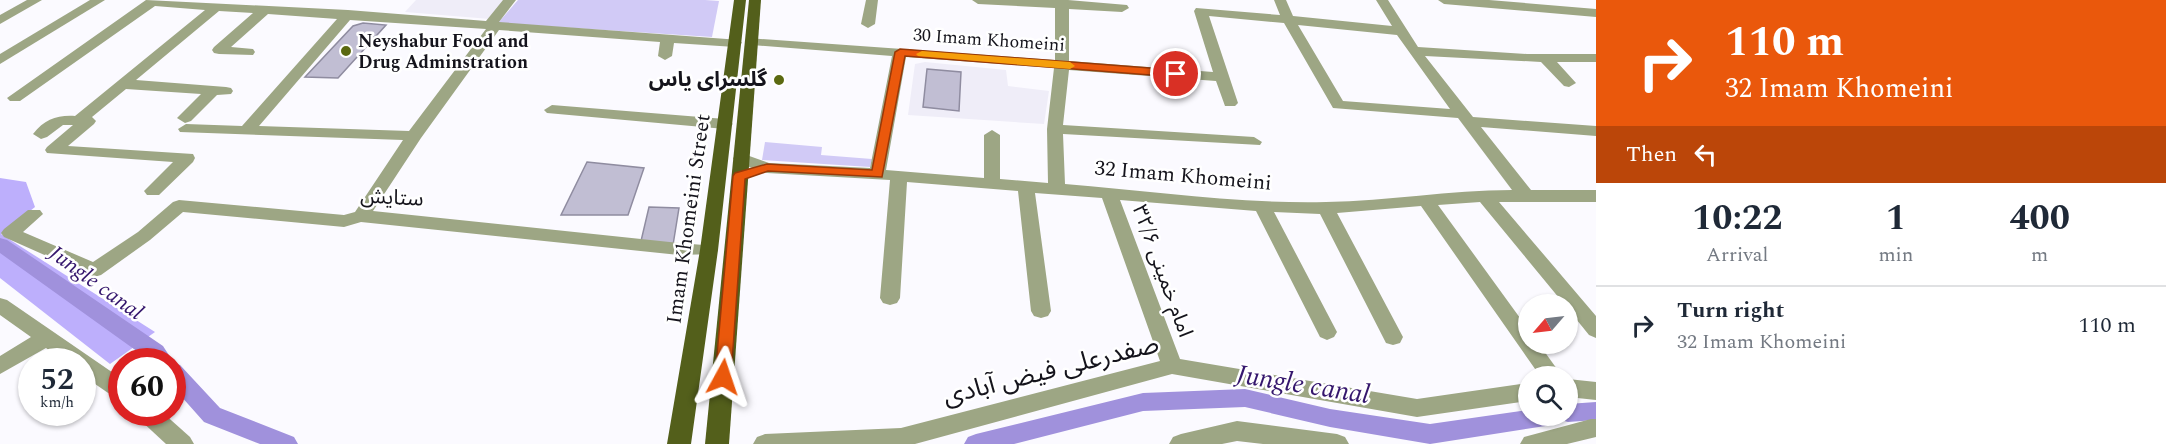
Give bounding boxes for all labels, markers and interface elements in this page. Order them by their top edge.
text: 110 m [1725,11,1844,74]
street label: 30 Imam Khomeini [912,21,1066,59]
icon: right [1626,24,1704,102]
place label: Neyshabur Food and Drug Adminstration [358,28,529,76]
marker: Neyshabur Food and Drug Adminstration [339,44,353,58]
pin [1150,48,1201,99]
icon: arrive [1159,57,1192,90]
place label: گلسرای یاس [649,64,767,96]
text: 32 Imam Khomeini [1725,68,1953,110]
marker: گلسرای یاس [772,73,786,87]
street label: Imam Khomeini Street [658,112,720,326]
text: Then [1626,138,1677,171]
icon: left [1689,138,1722,171]
street label: 32 Imam Khomeini [1093,152,1273,200]
street label: ستایش [360,180,424,216]
text: 10:22 [1692,191,1782,246]
text: 1 [1886,191,1906,246]
text: 400 [2009,191,2070,246]
street label: امام خمینی ۳۲/۶ [1123,200,1201,342]
water label: Jungle canal [40,236,150,329]
text: Arrival [1706,240,1768,270]
text: min [1878,240,1913,270]
text: m [2031,240,2048,270]
north arrow [1518,294,1578,354]
map controls [1518,294,1578,426]
text: Turn right [1677,294,1784,327]
icon: right [1626,309,1659,342]
text: 110 m [2079,309,2136,342]
street label: صفدرعلی فیض آبادی [939,324,1163,416]
text: 32 Imam Khomeini [1677,327,1846,357]
position arrow [691,345,755,409]
speed limit sign: 60 [108,348,186,426]
water label: Jungle canal [1231,353,1373,416]
text: 52 [40,357,74,403]
button: search [1518,366,1578,426]
text: km/h [40,391,74,414]

